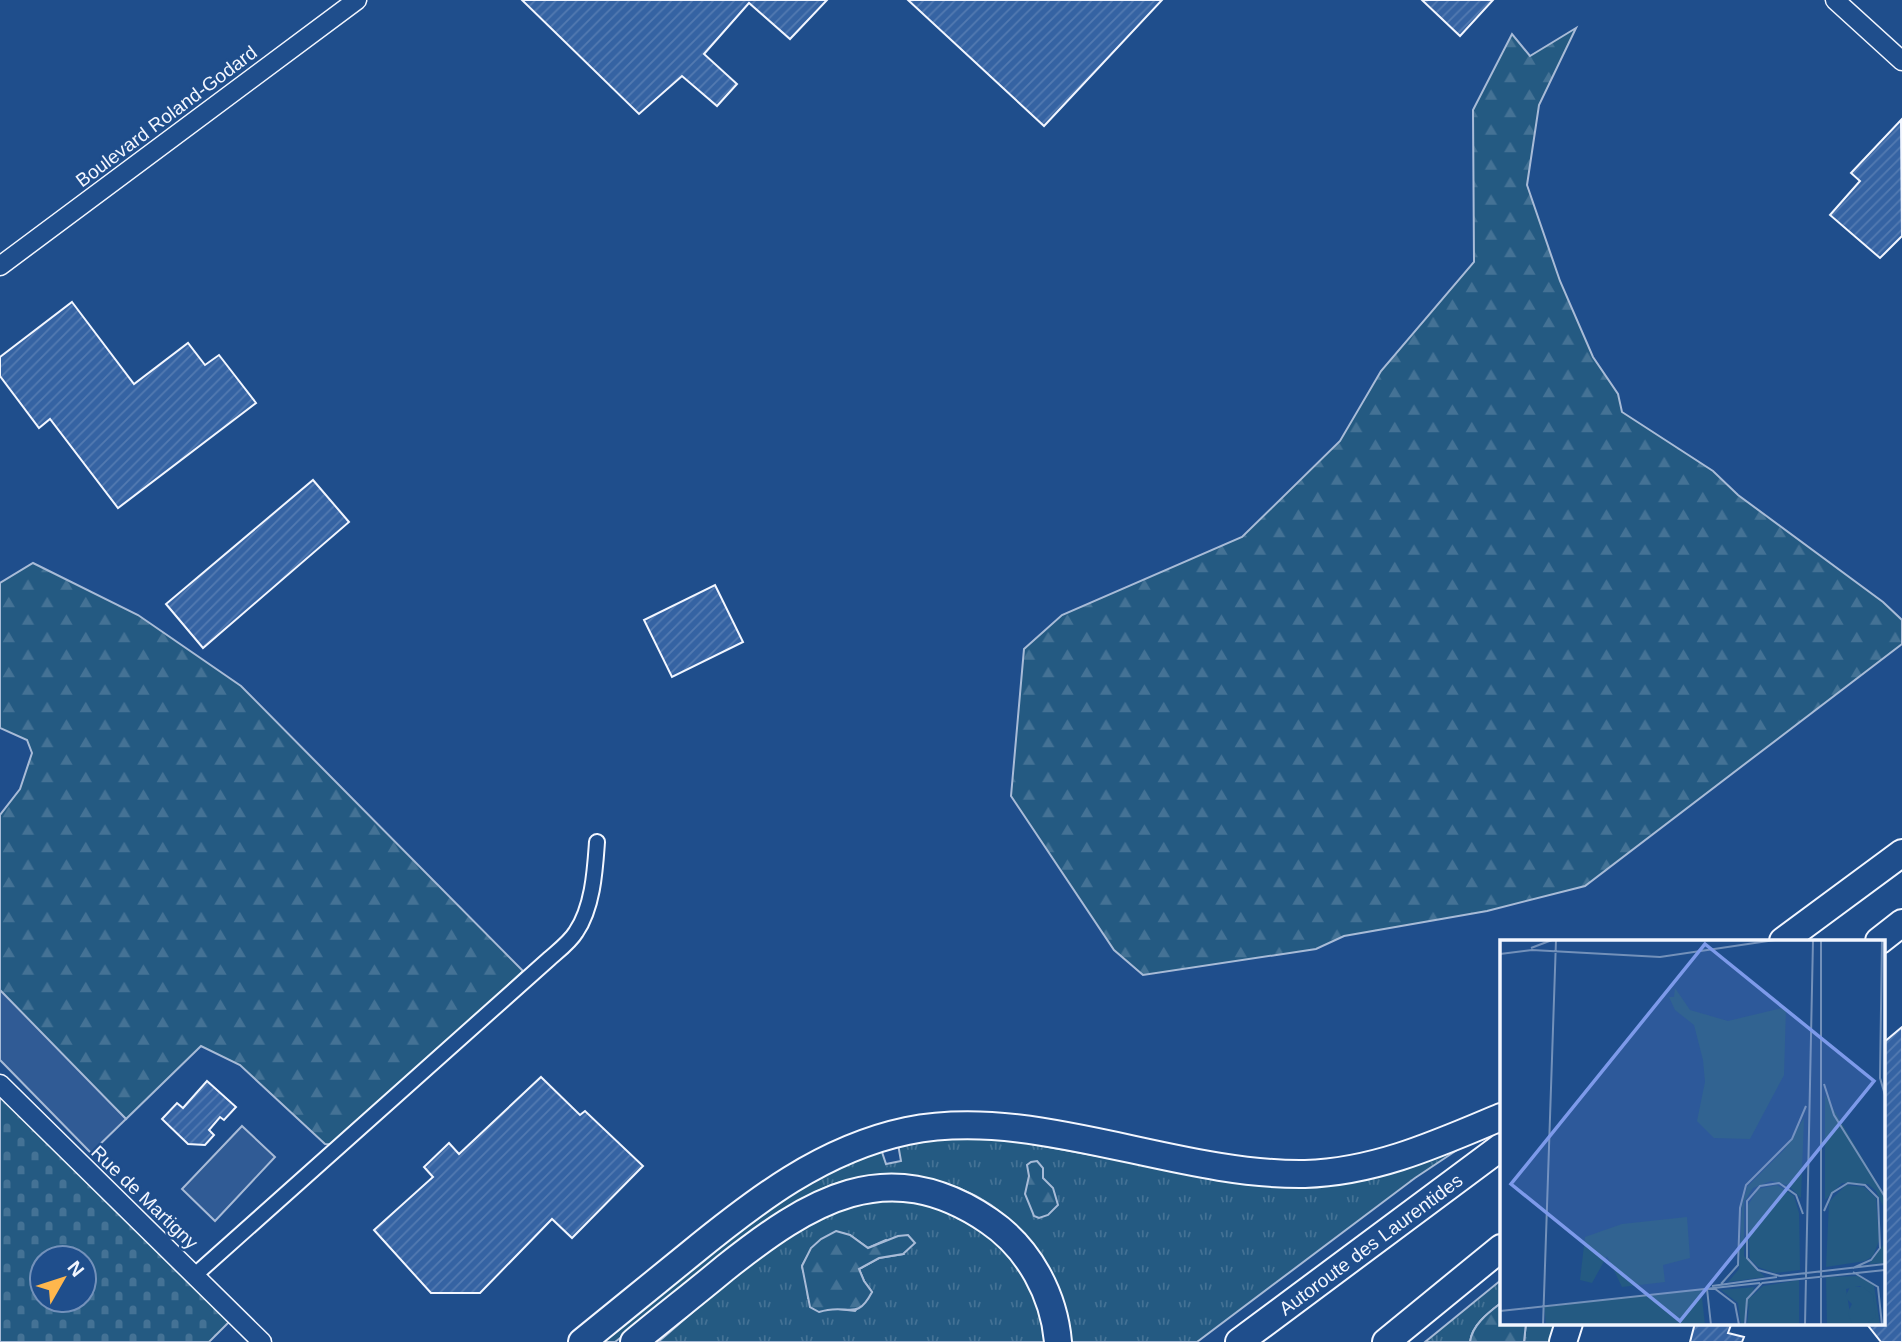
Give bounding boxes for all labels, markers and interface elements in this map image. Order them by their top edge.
street label: Boulevard Roland-Godard [72,42,261,191]
inset map [1500,940,1884,1324]
street label: Rue de Martigny [87,1141,202,1254]
street label: Autoroute des Laurentides [1275,1169,1467,1320]
north arrow [28,1244,98,1314]
text: N [63,1257,88,1281]

